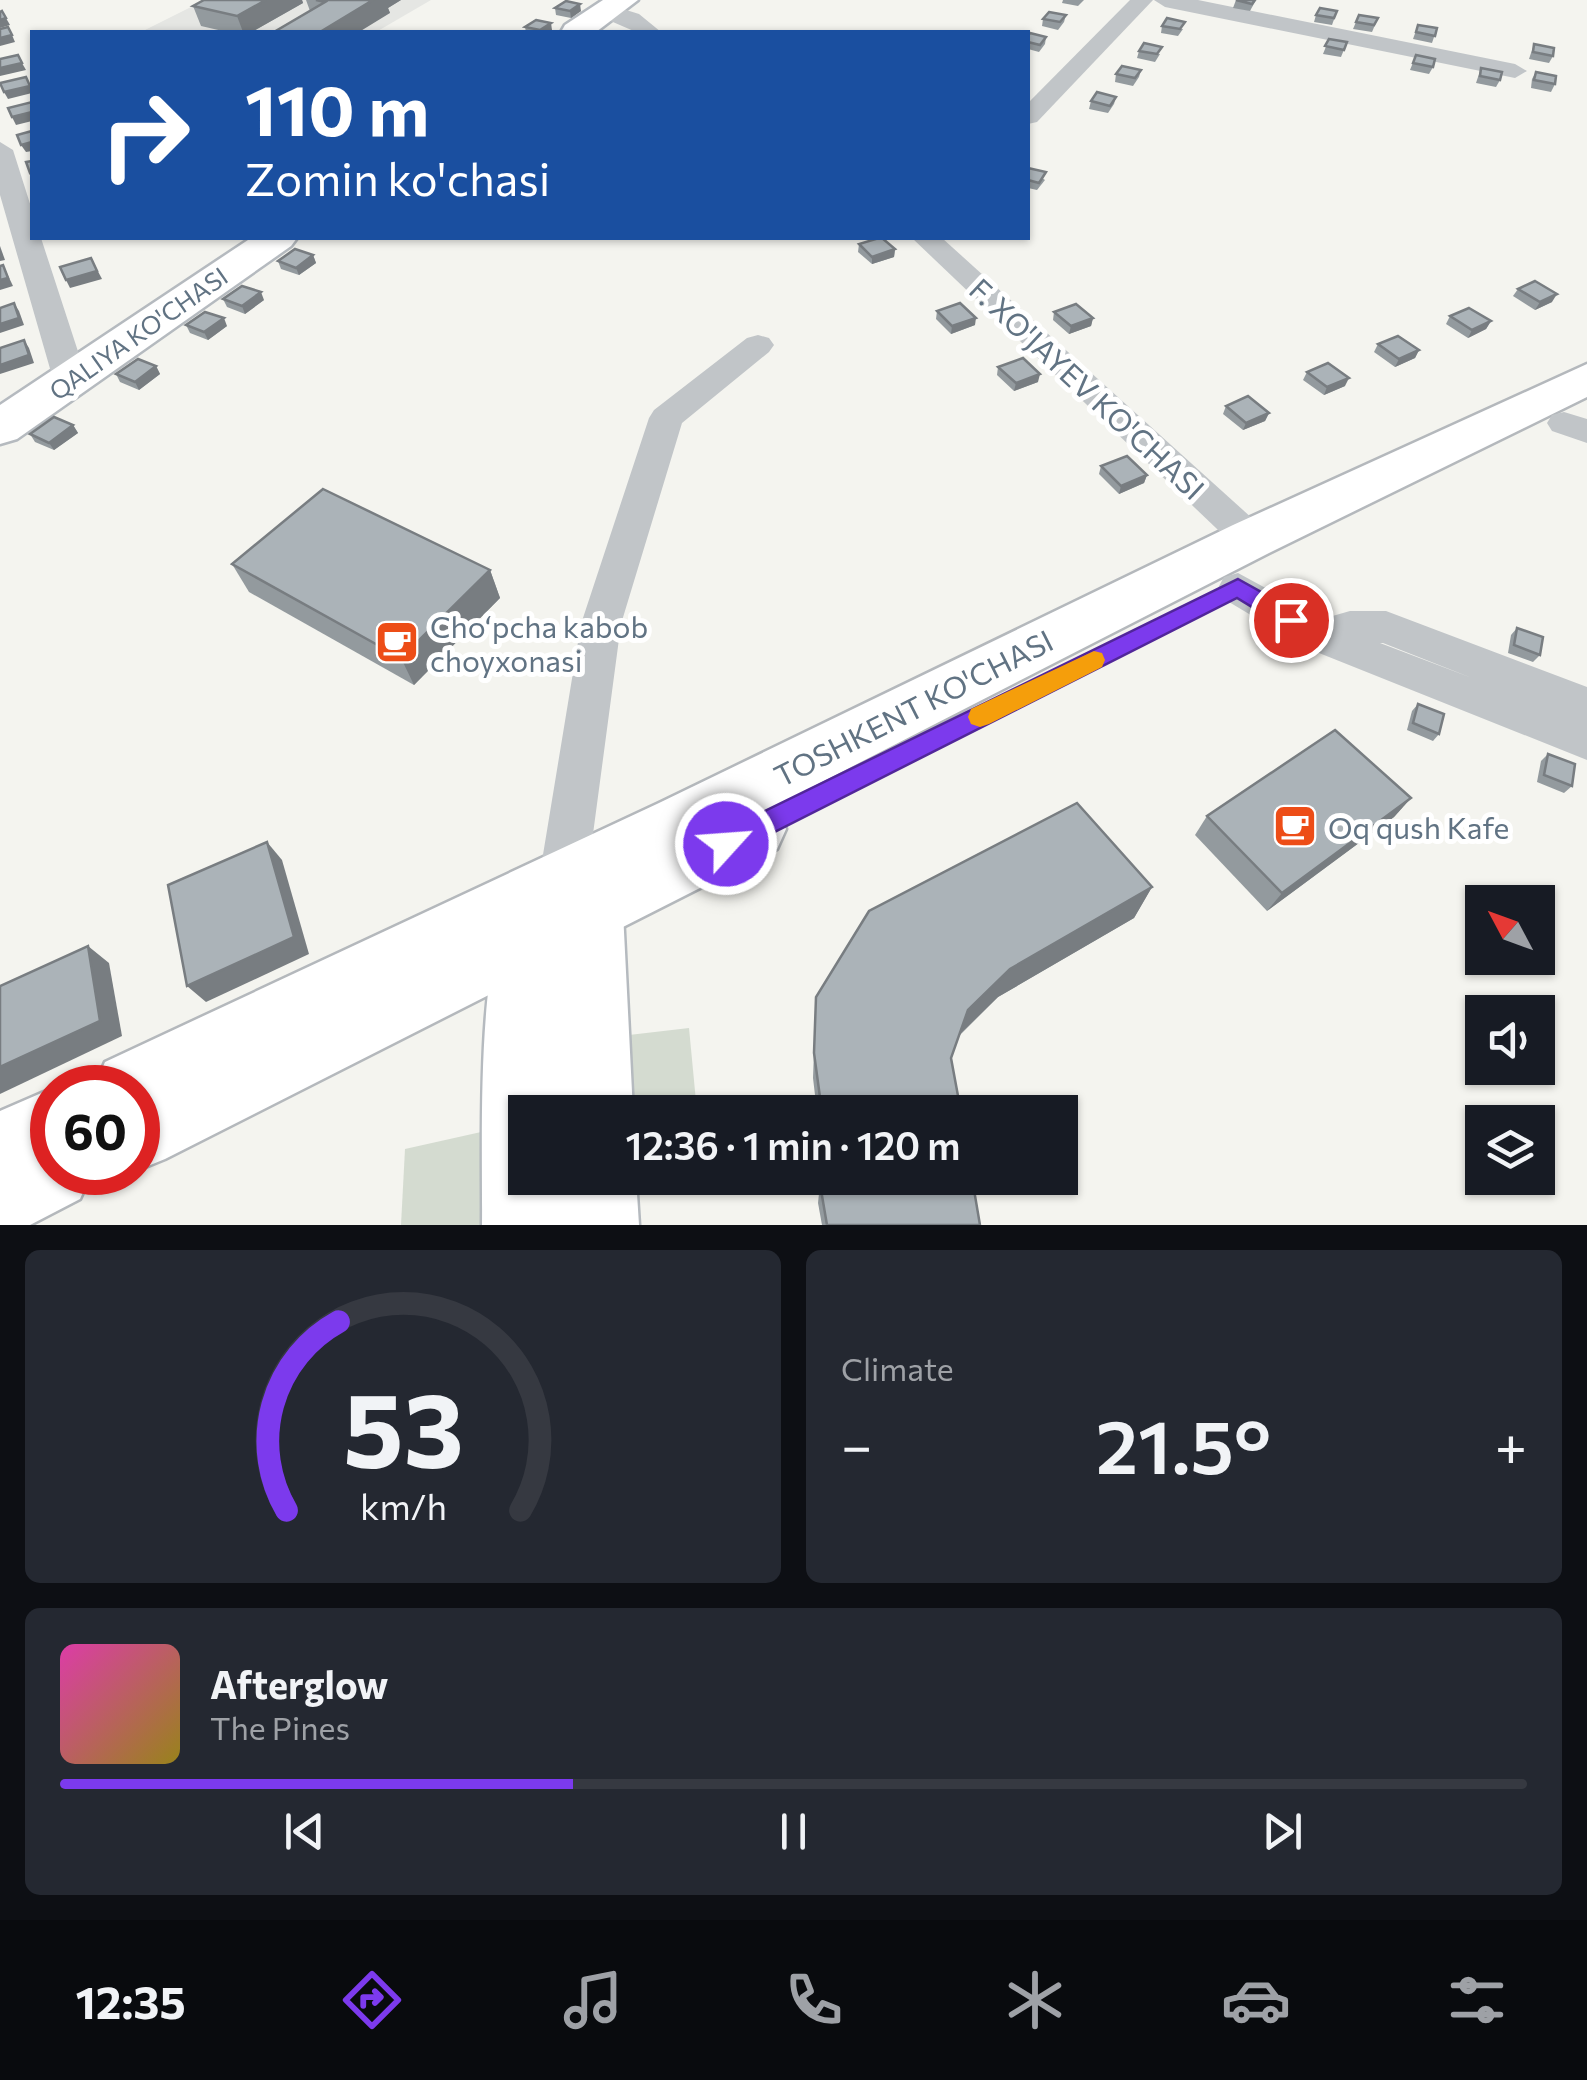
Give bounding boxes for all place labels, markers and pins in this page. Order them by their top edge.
pin [1249,578,1334,663]
place label: Cho‘pcha kabob choyxonasi [430,607,648,678]
cafe icon: Cho‘pcha kabob choyxonasi [374,619,420,665]
cafe icon: Oq qush Kafe [1272,803,1318,849]
place label: Oq qush Kafe [1328,808,1509,845]

